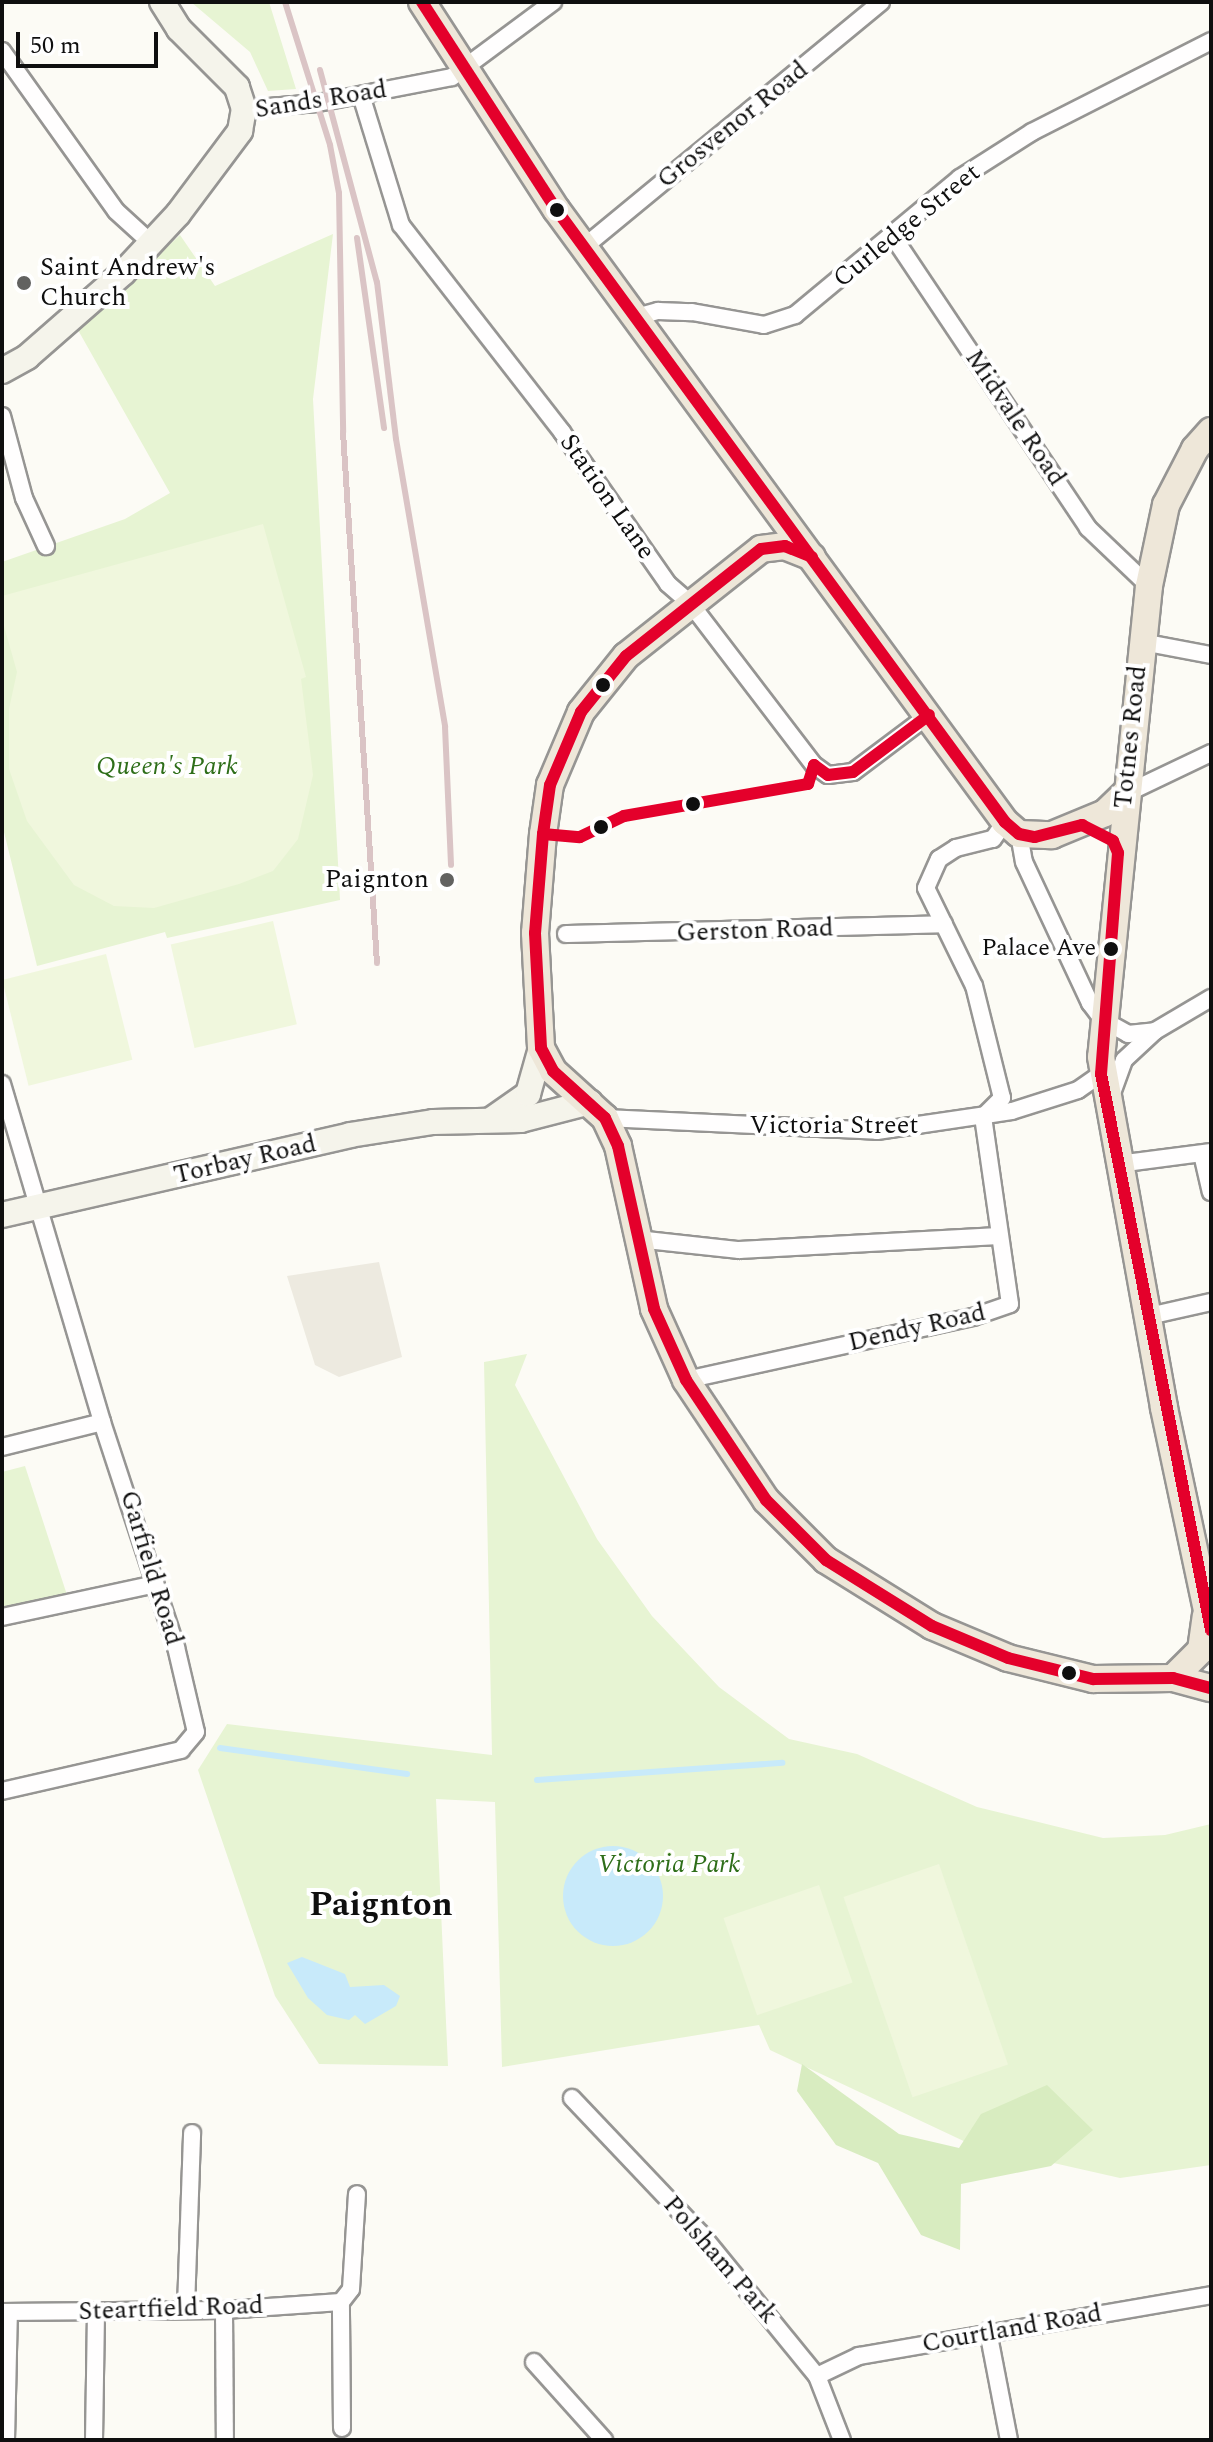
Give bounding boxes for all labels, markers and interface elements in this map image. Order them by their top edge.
scale bar [20,16,162,66]
text: 50 m [30,28,81,64]
street label: Grosvenor Road [651,55,815,195]
street label: Sands Road [253,74,389,126]
street label: Curledge Street [827,157,987,295]
unlabelled marker [549,202,565,218]
place label: Saint Andrew's Church [40,252,215,314]
marker: Saint Andrew's Church [15,274,33,292]
street label: Midvale Road [958,344,1072,492]
street label: Station Lane [552,428,662,566]
street label: Totnes Road [1108,664,1154,810]
unlabelled marker [595,677,611,693]
park label: Queen's Park [96,751,238,783]
unlabelled marker [685,796,701,812]
unlabelled marker [593,819,609,835]
place label: Paignton [325,864,429,896]
marker: Paignton [436,869,458,891]
street label: Gerston Road [676,913,834,949]
place label: Palace Ave [981,935,1096,963]
marker: Palace Ave [1103,941,1119,957]
street label: Victoria Street [750,1110,918,1142]
street label: Torbay Road [171,1128,319,1192]
street label: Dendy Road [845,1297,989,1359]
street label: Garfield Road [113,1487,189,1649]
unlabelled marker [1061,1665,1077,1681]
park label: Victoria Park [598,1849,740,1881]
district label: Paignton [309,1886,453,1926]
street label: Polsham Park [656,2190,784,2330]
street label: Steartfield Road [78,2290,264,2328]
street label: Courtland Road [920,2298,1104,2360]

